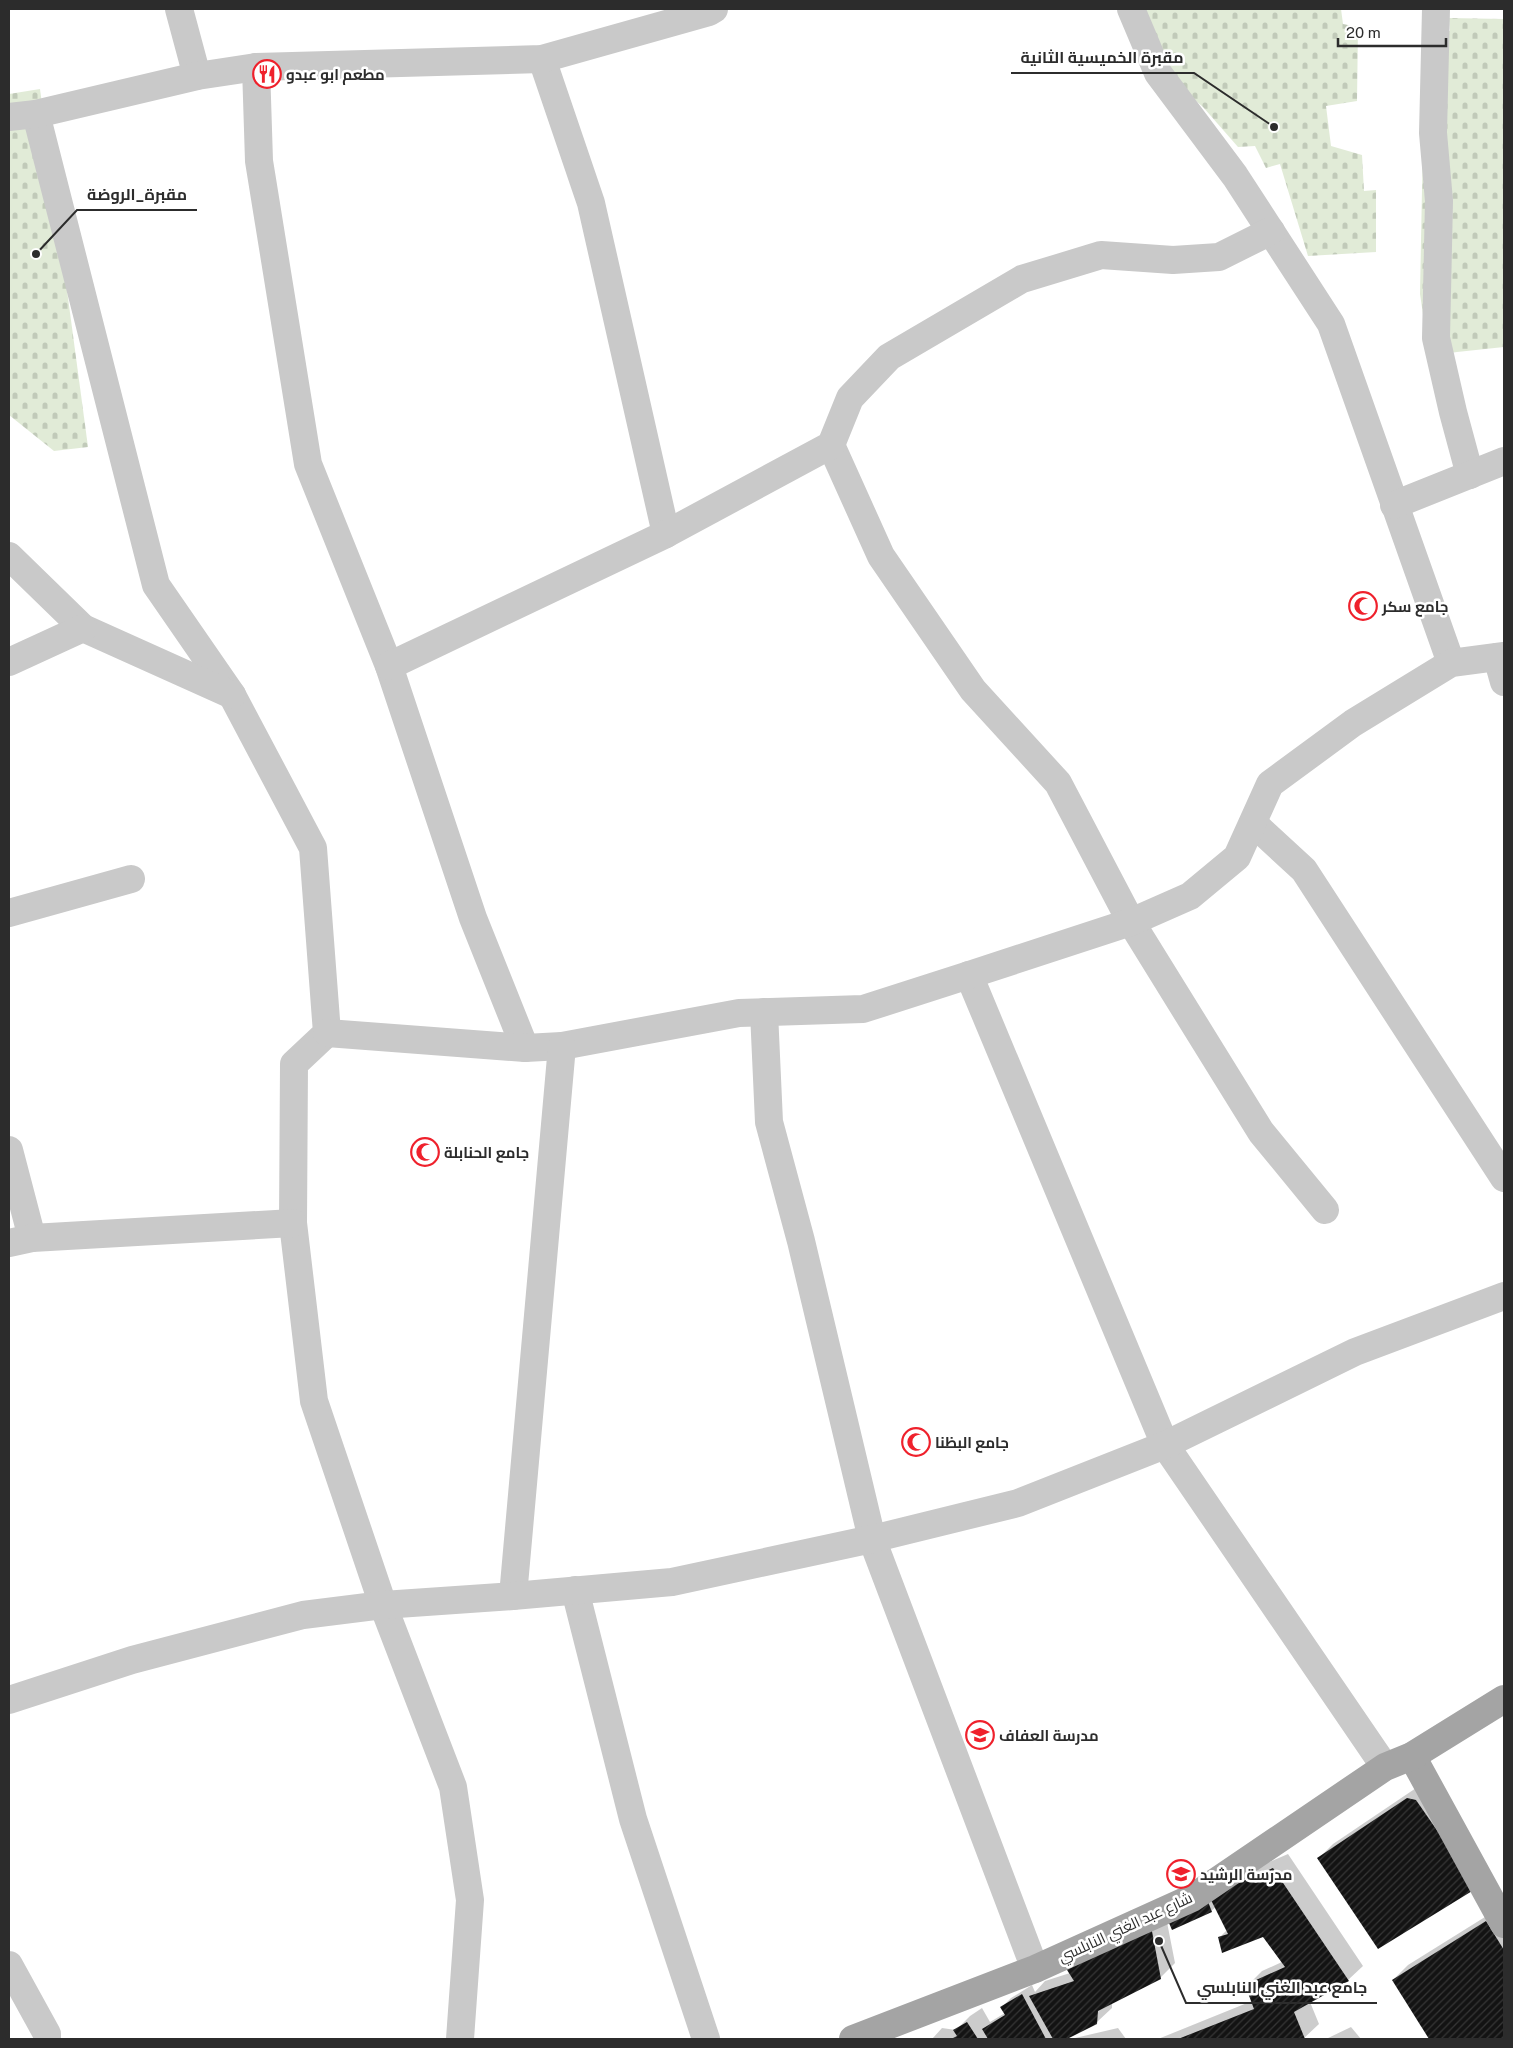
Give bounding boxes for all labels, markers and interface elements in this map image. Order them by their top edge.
scale bar [1338,15,1446,47]
text: 20 m [1346,24,1381,41]
callout: مقبرة الخميسية الثانية [1011,42,1194,73]
text: مقبرة الخميسية الثانية [1020,48,1184,67]
restaurant icon: مطعم ابو عبدو [252,59,282,89]
place label: مطعم ابو عبدو [286,66,385,85]
callout: مقبرة_الروضة [77,179,197,210]
text: مقبرة_الروضة [87,185,187,204]
mosque icon: جامع سكر [1348,591,1378,621]
place label: جامع سكر [1381,598,1448,617]
mosque icon: جامع الحنابلة [410,1137,440,1167]
place label: جامع الحنابلة [444,1144,529,1163]
mosque icon: جامع البظنا [901,1427,931,1457]
place label: جامع البظنا [935,1434,1009,1453]
school or university icon: مدرسة العفاف [965,1720,995,1750]
place label: مدرسة العفاف [999,1727,1099,1745]
school or university icon: مدرسة الرشيد [1166,1859,1196,1889]
place label: مدرسة الرشيد [1200,1866,1292,1884]
street label: شارع عبد الغني النابلسي [1055,1888,1196,1969]
callout: جامع عبد الغني النابلسي [1186,1972,1377,2003]
text: جامع عبد الغني النابلسي [1197,1978,1367,2000]

